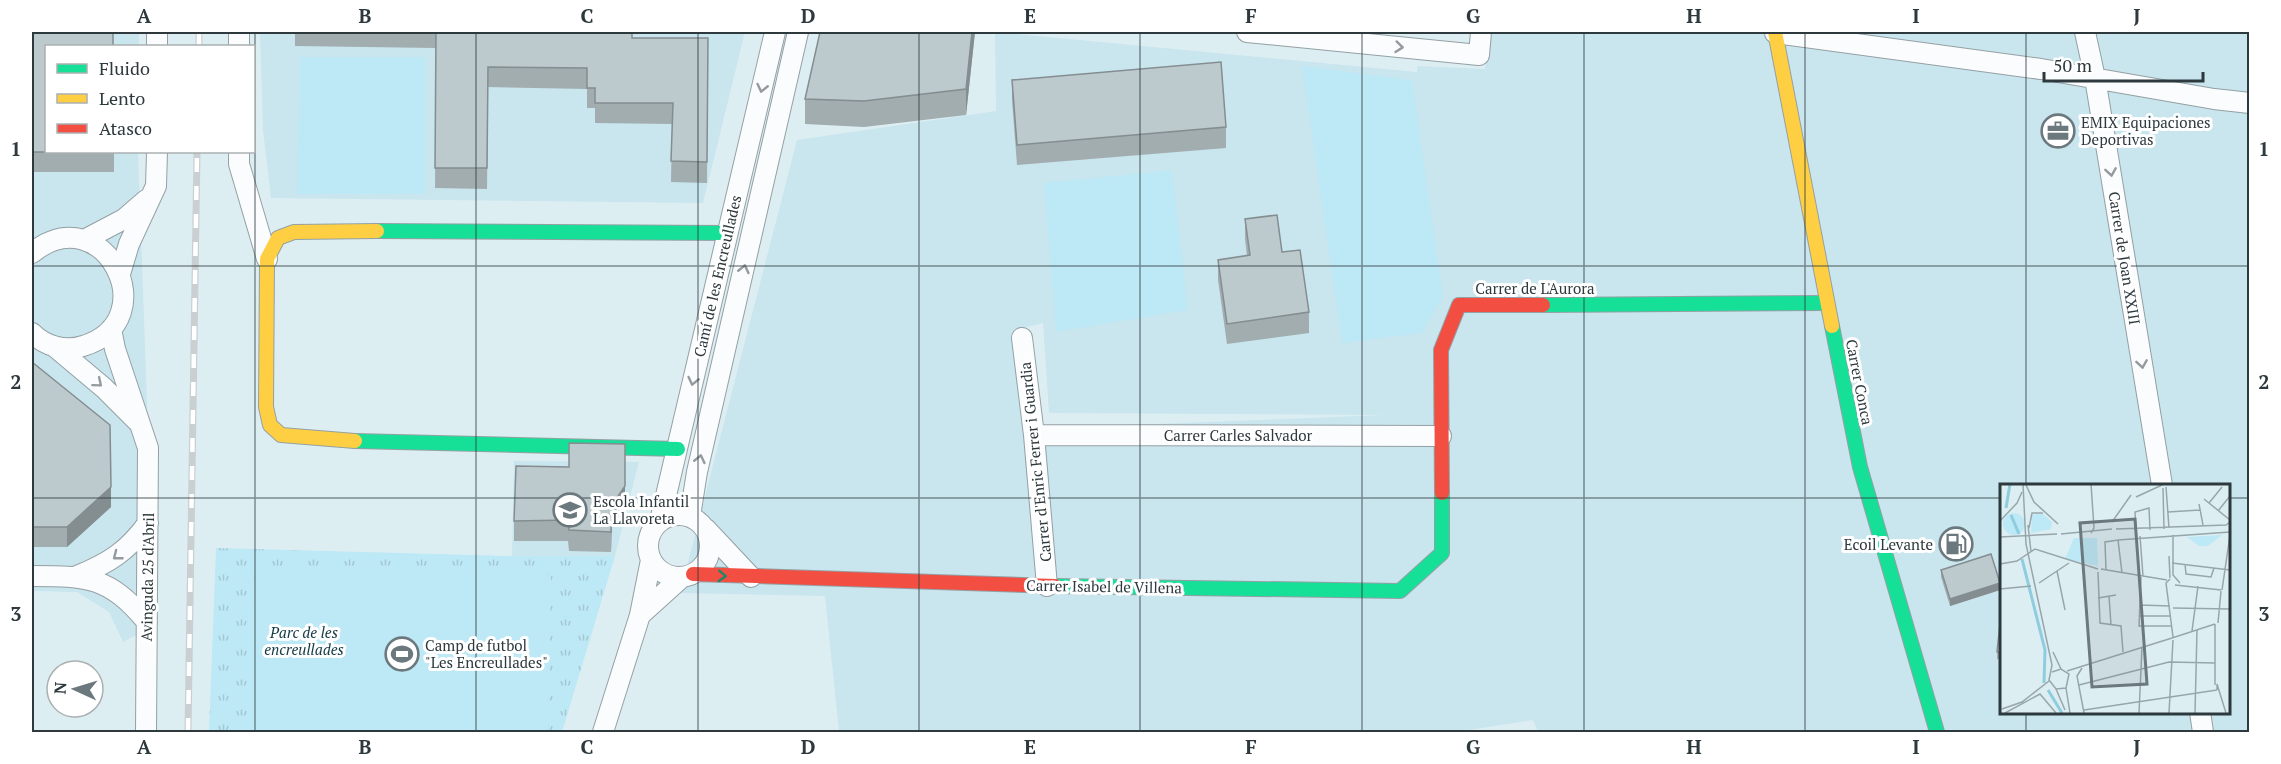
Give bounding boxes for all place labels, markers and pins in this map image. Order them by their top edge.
place label: EMIX Equipaciones Deportivas [2081,112,2211,149]
office icon: EMIX Equipaciones Deportivas [2040,113,2076,149]
place label: Escola Infantil La Llavoreta [593,491,689,528]
school or university icon: Escola Infantil La Llavoreta [552,492,588,528]
fuel station icon: Ecoil Levante [1938,526,1974,562]
place label: Ecoil Levante [1844,534,1933,554]
place label: Camp de futbol "Les Encreullades" [425,635,548,672]
sports icon: Camp de futbol "Les Encreullades" [384,636,420,672]

